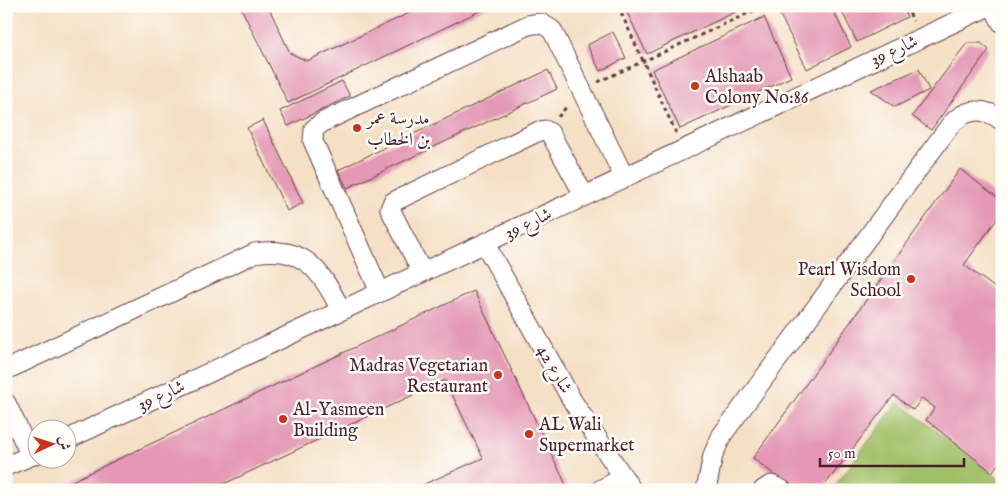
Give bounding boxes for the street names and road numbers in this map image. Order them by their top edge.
street label: شارع 39 [867,30,923,74]
street label: شارع 39 [501,203,557,247]
street label: شارع 42 [529,341,577,399]
street label: شارع 39 [134,375,190,419]

